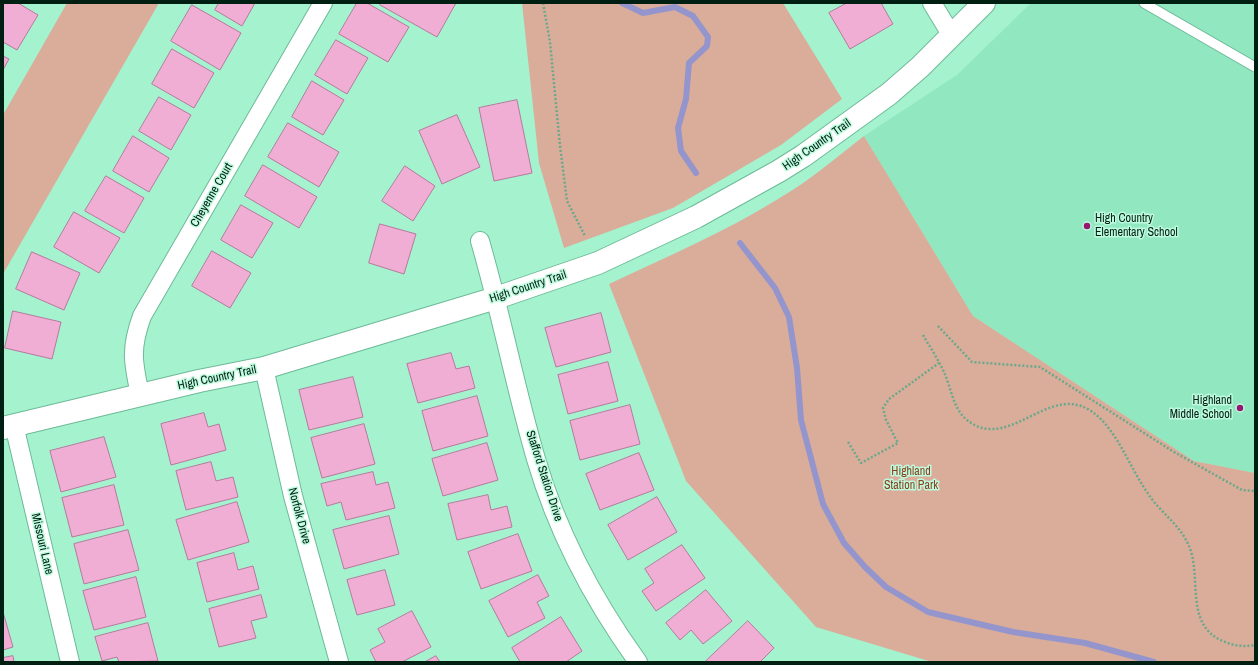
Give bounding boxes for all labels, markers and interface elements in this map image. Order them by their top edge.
street label: High Country Trail [780,116,854,174]
street label: Cheyenne Court [188,160,236,230]
place label: High Country Elementary School [1095,212,1178,240]
marker: High Country Elementary School [1082,221,1092,231]
street label: High Country Trail [488,268,568,306]
street label: High Country Trail [176,363,258,393]
place label: Highland Middle School [1170,394,1232,422]
marker: Highland Middle School [1235,403,1245,413]
street label: Stafford Station Drive [523,429,565,523]
park label: Highland Station Park [884,465,938,493]
street label: Norfolk Drive [285,486,313,546]
street label: Missouri Lane [28,512,56,576]

